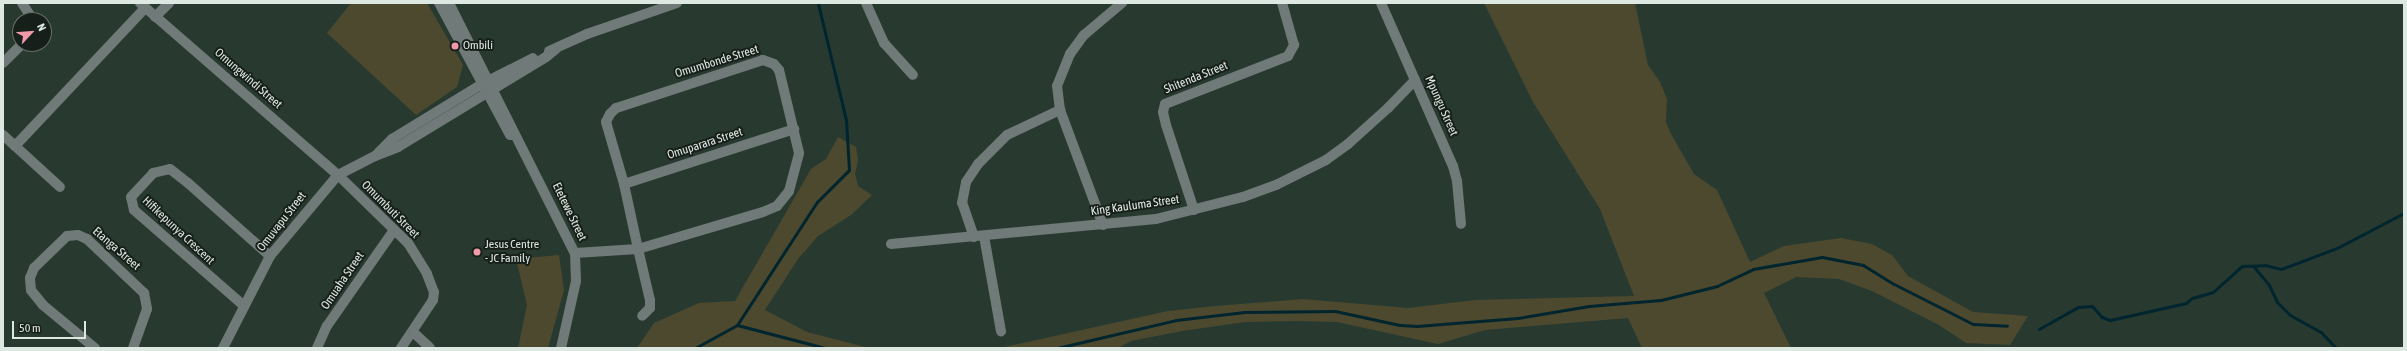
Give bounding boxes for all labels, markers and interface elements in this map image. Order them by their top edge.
north arrow [12,12,52,52]
text: N [35,22,49,33]
place label: Ombili [463,39,493,53]
marker: Ombili [450,41,460,51]
street label: Omumbonde Street [674,42,760,82]
street label: Omungwindi Street [211,46,285,112]
street label: Shitenda Street [1162,59,1230,97]
street label: Mpungu Street [1421,74,1461,138]
street label: Omuparara Street [665,125,745,163]
street label: Omumbuti Street [358,178,422,242]
street label: Etetewe Street [549,181,589,243]
street label: Omuvapu Street [254,189,310,255]
street label: King Kauluma Street [1090,193,1180,219]
street label: Hifikepunya Crescent [139,194,217,268]
street label: Etanga Street [89,224,143,274]
place label: Jesus Centre - JC Family [485,238,539,266]
marker: Jesus Centre - JC Family [472,247,482,257]
street label: Omuaha Street [318,249,368,313]
scale bar [14,313,88,339]
text: 50 m [19,321,41,335]

